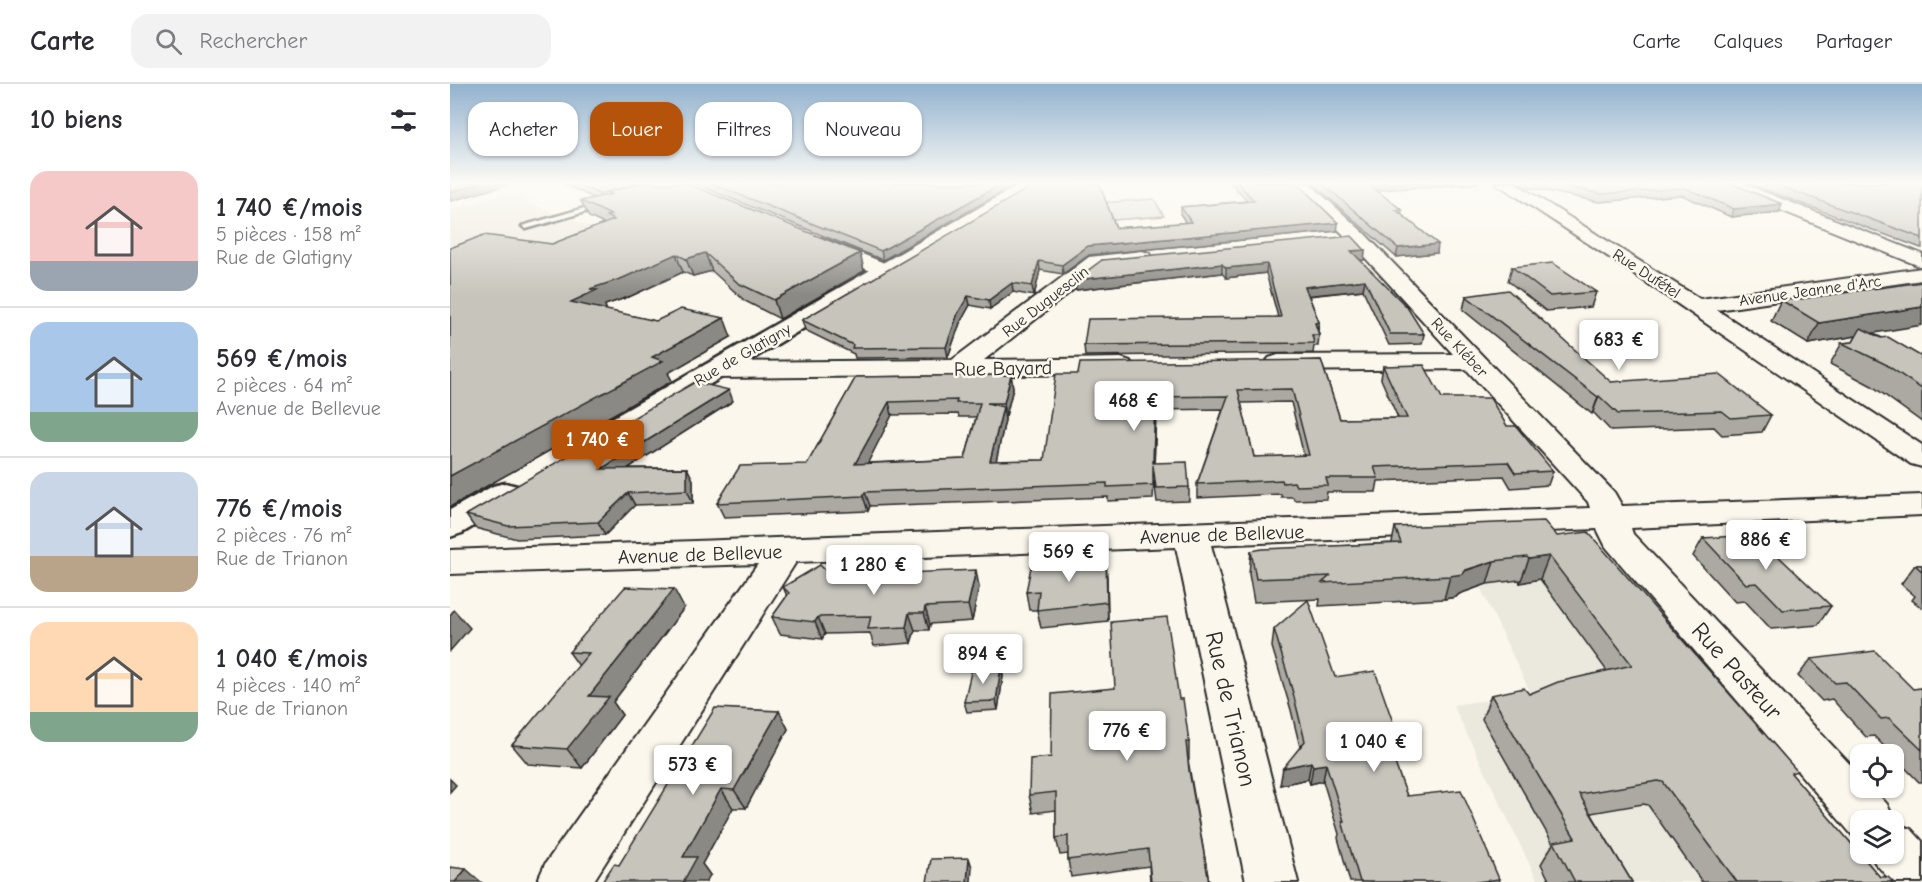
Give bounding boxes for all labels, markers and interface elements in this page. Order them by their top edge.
search box [131,14,551,68]
text: Carte [30,25,95,57]
icon: search [152,25,185,58]
text: Rechercher [200,28,307,54]
text: Carte [1633,29,1681,53]
text: Calques [1714,29,1783,53]
text: Partager [1816,29,1892,53]
chip: Acheter [468,102,578,156]
chip: Louer [590,102,683,156]
chip: Filtres [695,102,792,156]
chip: Nouveau [804,102,922,156]
icon: filters [387,104,420,137]
text: 10 biens [30,105,122,135]
text: 1 740 €/mois [216,193,362,223]
icon: home [78,195,150,267]
text: 5 pièces · 158 m² [216,223,361,246]
street label: Rue Dufétel [1609,245,1684,302]
text: Rue de Glatigny [216,246,352,269]
street label: Rue Duguesclin [999,263,1092,341]
street label: Avenue Jeanne d'Arc [1738,272,1883,310]
street label: Rue Kléber [1427,314,1492,382]
street label: Rue de Glatigny [691,319,795,390]
pin: 683 € [1577,320,1661,371]
text: 683 € [1593,328,1645,351]
text: 569 €/mois [216,344,347,374]
icon: home [78,346,150,418]
street label: Rue Bayard [954,356,1052,381]
text: 2 pièces · 64 m² [216,374,352,397]
pin: 468 € [1092,381,1176,432]
text: 468 € [1109,389,1159,412]
text: Avenue de Bellevue [216,397,381,420]
pin: 1 740 € [543,420,653,471]
text: 1 740 € [566,428,630,451]
text: 776 €/mois [216,494,342,524]
icon: home [78,496,150,568]
street label: Avenue de Bellevue [1139,520,1305,549]
pin: 886 € [1724,520,1808,571]
text: 2 pièces · 76 m² [216,524,352,547]
text: 886 € [1740,528,1792,551]
pin: 569 € [1027,532,1111,583]
street label: Avenue de Bellevue [617,540,783,569]
text: 569 € [1043,540,1095,563]
pin: 1 280 € [819,545,929,596]
text: Rue de Trianon [216,547,348,570]
text: 1 280 € [840,553,908,576]
street label: Rue Pasteur [1686,617,1788,726]
street label: Rue de Trianon [1200,629,1262,789]
pin: 894 € [941,634,1025,685]
text: 894 € [958,642,1008,665]
text: 1 040 €/mois [216,644,367,674]
icon: home [78,646,150,718]
text: 4 pièces · 140 m² [216,674,360,697]
text: Rue de Trianon [216,697,348,720]
pin: 776 € [1085,711,1169,762]
text: 776 € [1103,719,1151,742]
pin: 1 040 € [1319,722,1429,773]
text: 1 040 € [1340,730,1408,753]
map controls [1850,744,1904,864]
button: locate [1850,744,1904,798]
pin: 573 € [651,745,735,796]
text: 573 € [668,753,718,776]
button: layers [1850,810,1904,864]

